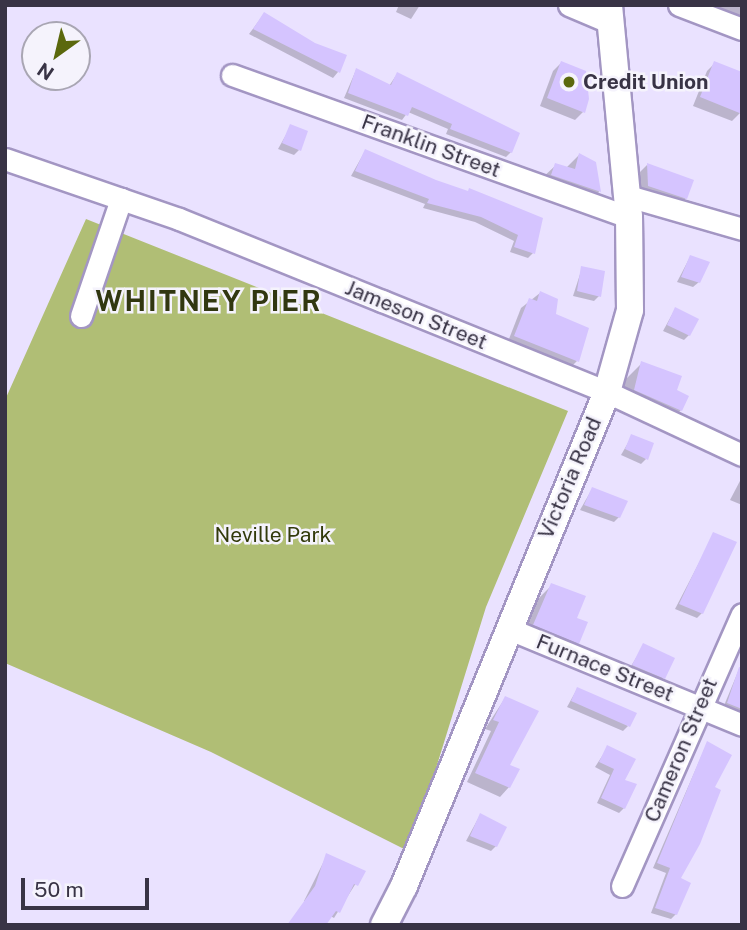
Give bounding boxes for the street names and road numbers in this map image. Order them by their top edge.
street label: Franklin Street [358,109,504,183]
street label: Jameson Street [341,275,491,355]
street label: Victoria Road [533,413,607,543]
street label: Furnace Street [533,629,677,707]
street label: Cameron Street [639,674,723,826]

